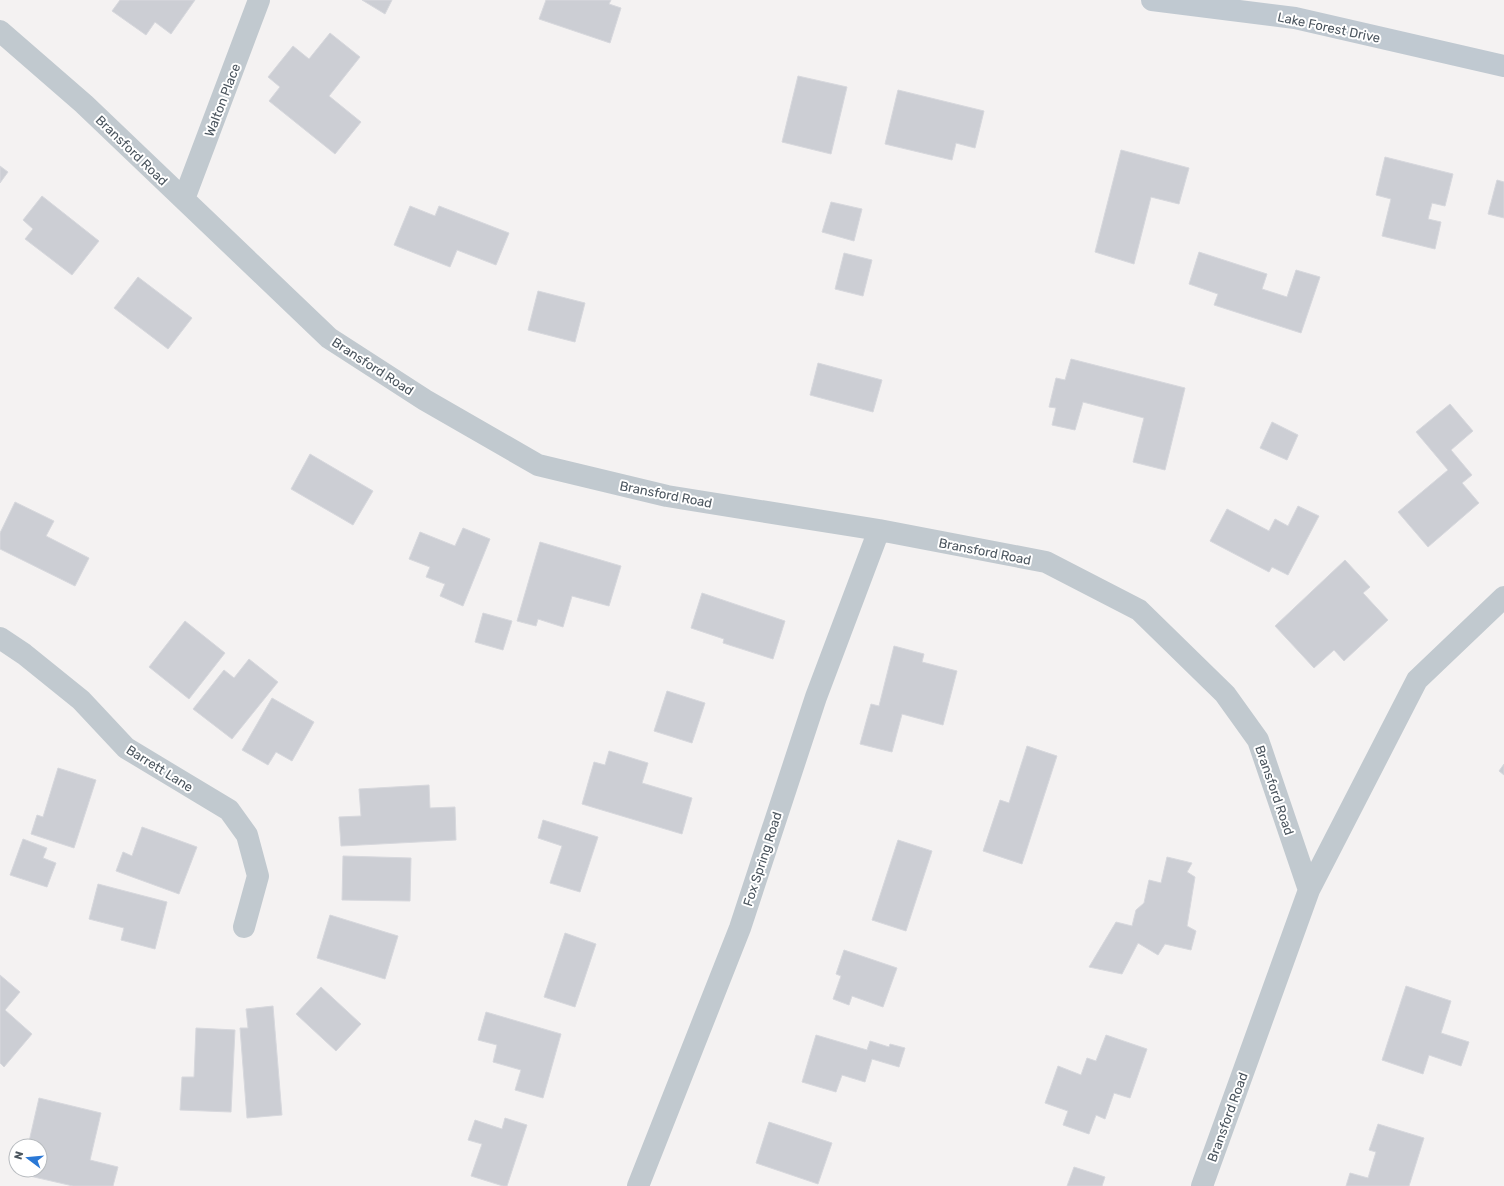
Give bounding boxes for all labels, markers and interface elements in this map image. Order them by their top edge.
street label: Lake Forest Drive [1276,9,1382,46]
street label: Walton Place [202,61,243,139]
street label: Bransford Road [93,112,171,188]
street label: Bransford Road [329,335,416,398]
street label: Bransford Road [618,478,714,511]
street label: Bransford Road [937,535,1033,568]
street label: Barrett Lane [124,742,196,795]
street label: Bransford Road [1252,743,1297,837]
street label: Fox Spring Road [740,810,786,909]
street label: Bransford Road [1204,1070,1251,1164]
north arrow [8,1138,48,1178]
text: N [12,1150,26,1161]

